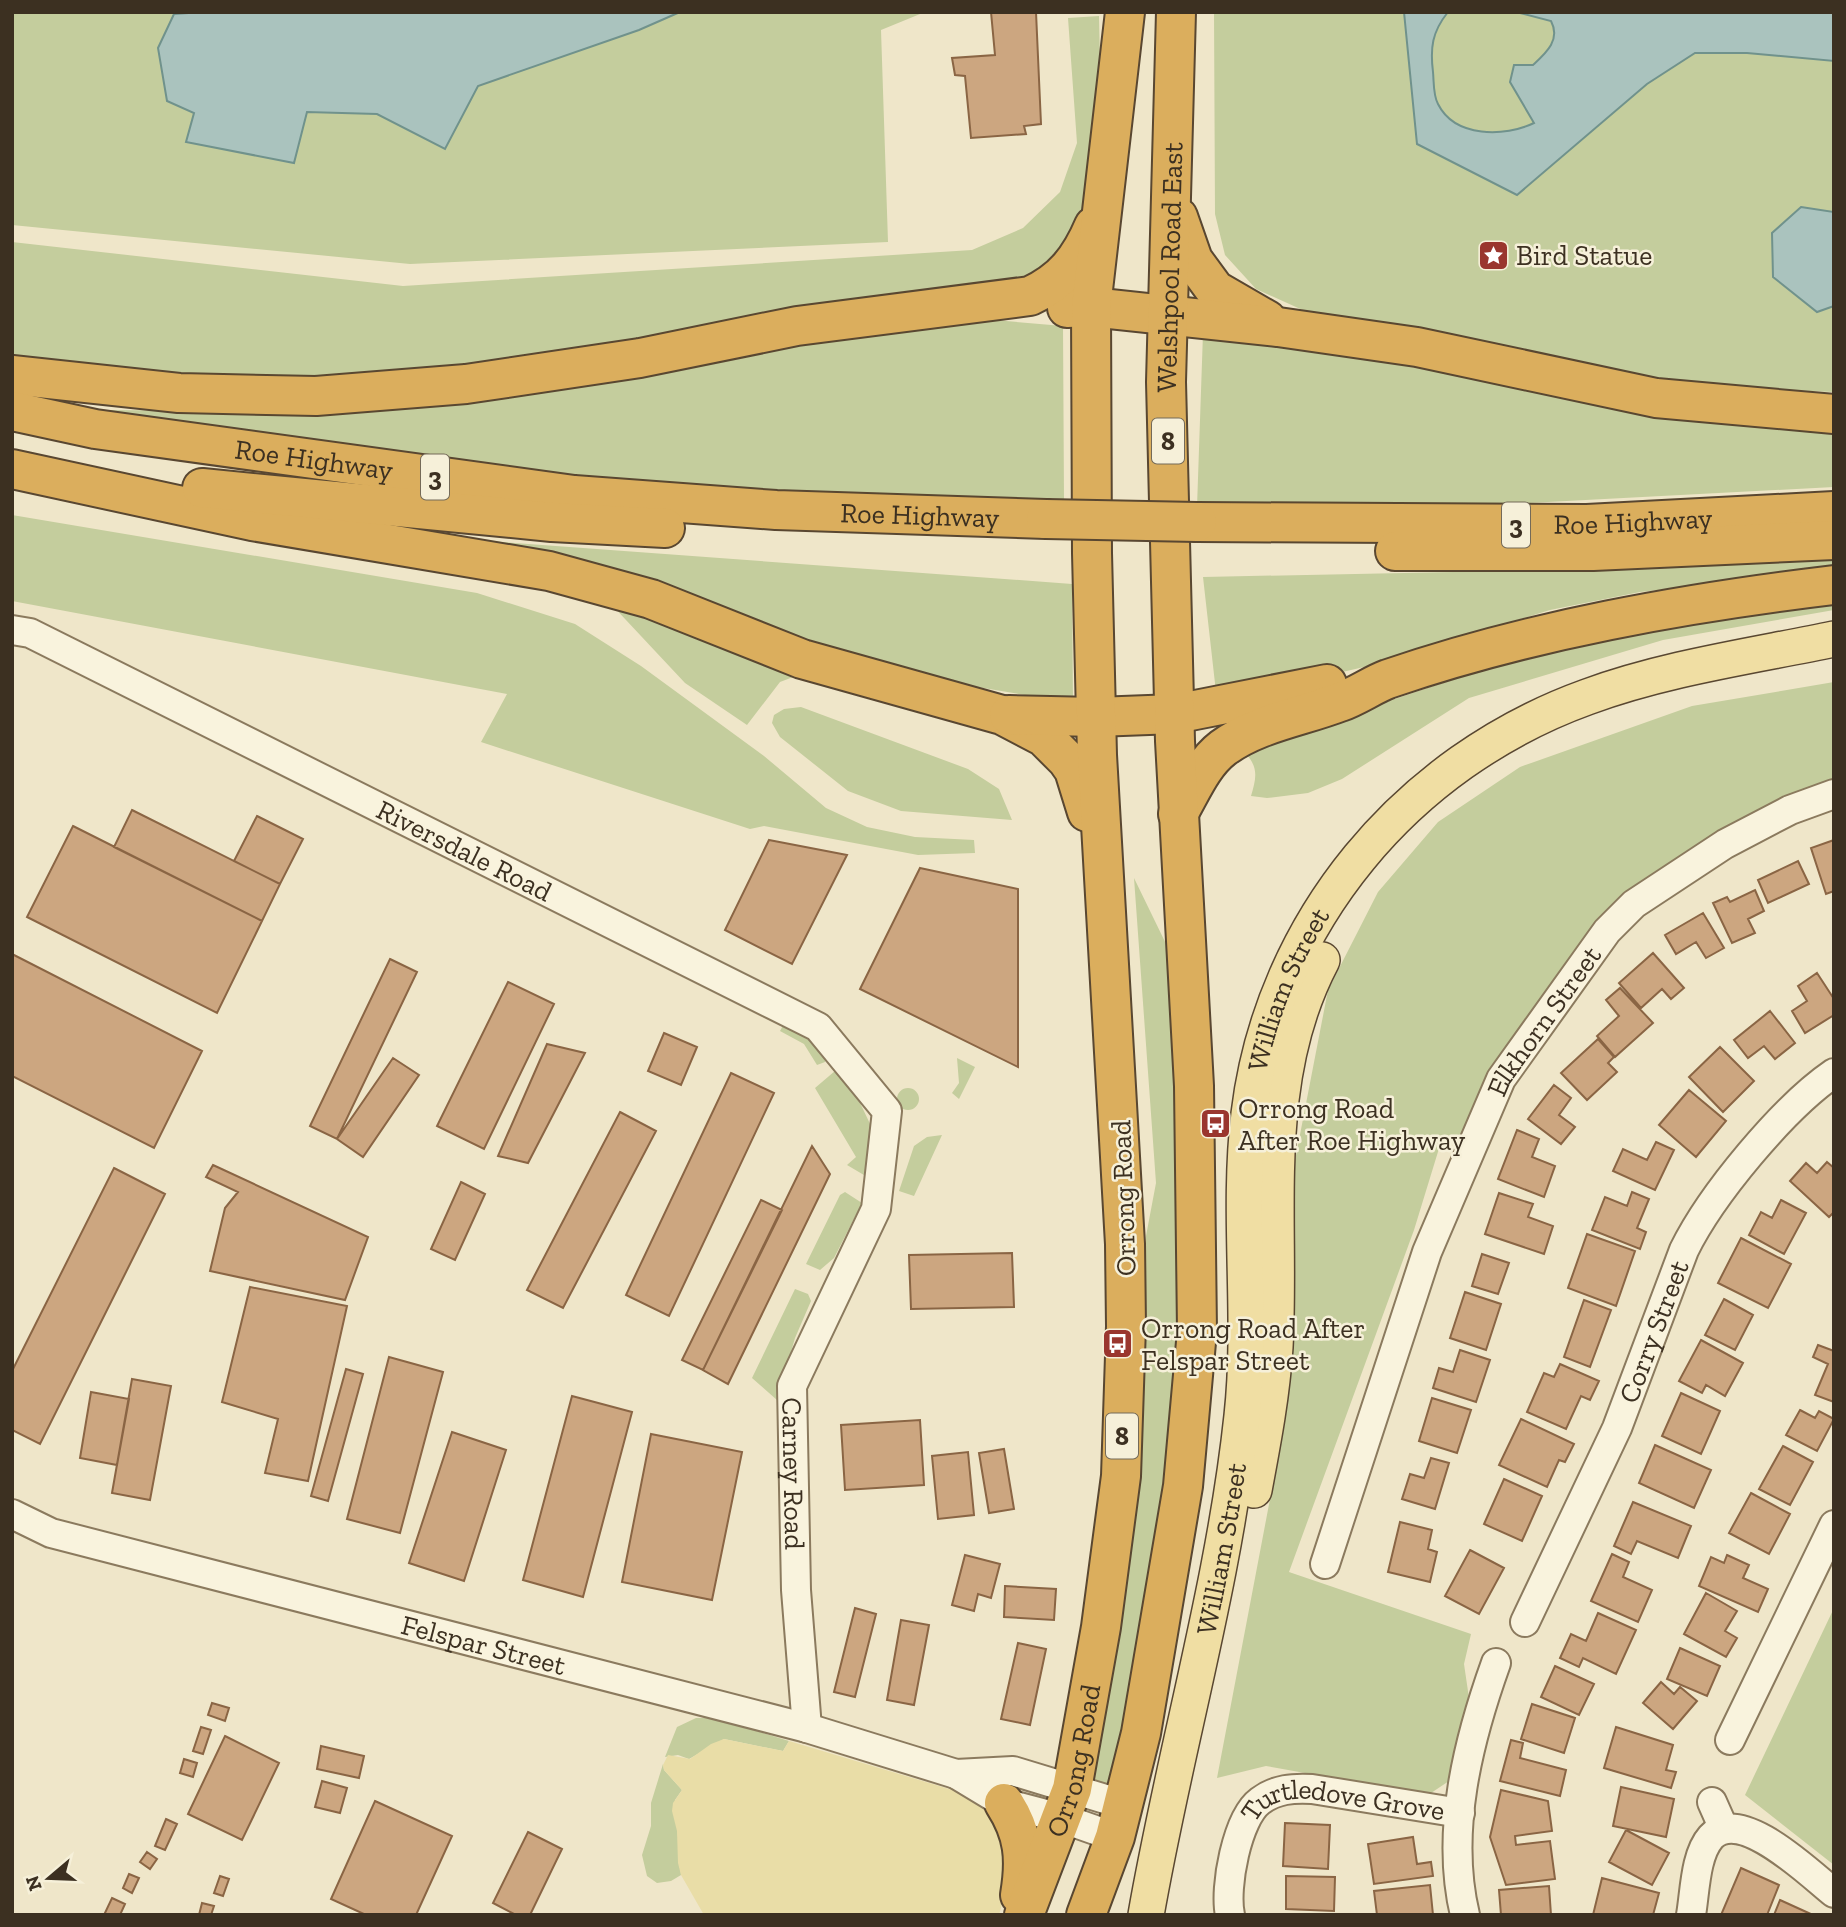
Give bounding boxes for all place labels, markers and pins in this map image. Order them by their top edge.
place icon: Bird Statue [1476,238,1510,272]
place label: Bird Statue [1516,239,1652,272]
place label: Orrong Road After Roe Highway [1238,1092,1466,1157]
bus stop icon: Orrong Road After Roe Highway [1198,1107,1232,1141]
place label: Orrong Road After Felspar Street [1141,1312,1365,1377]
bus stop icon: Orrong Road After Felspar Street [1101,1327,1135,1361]

